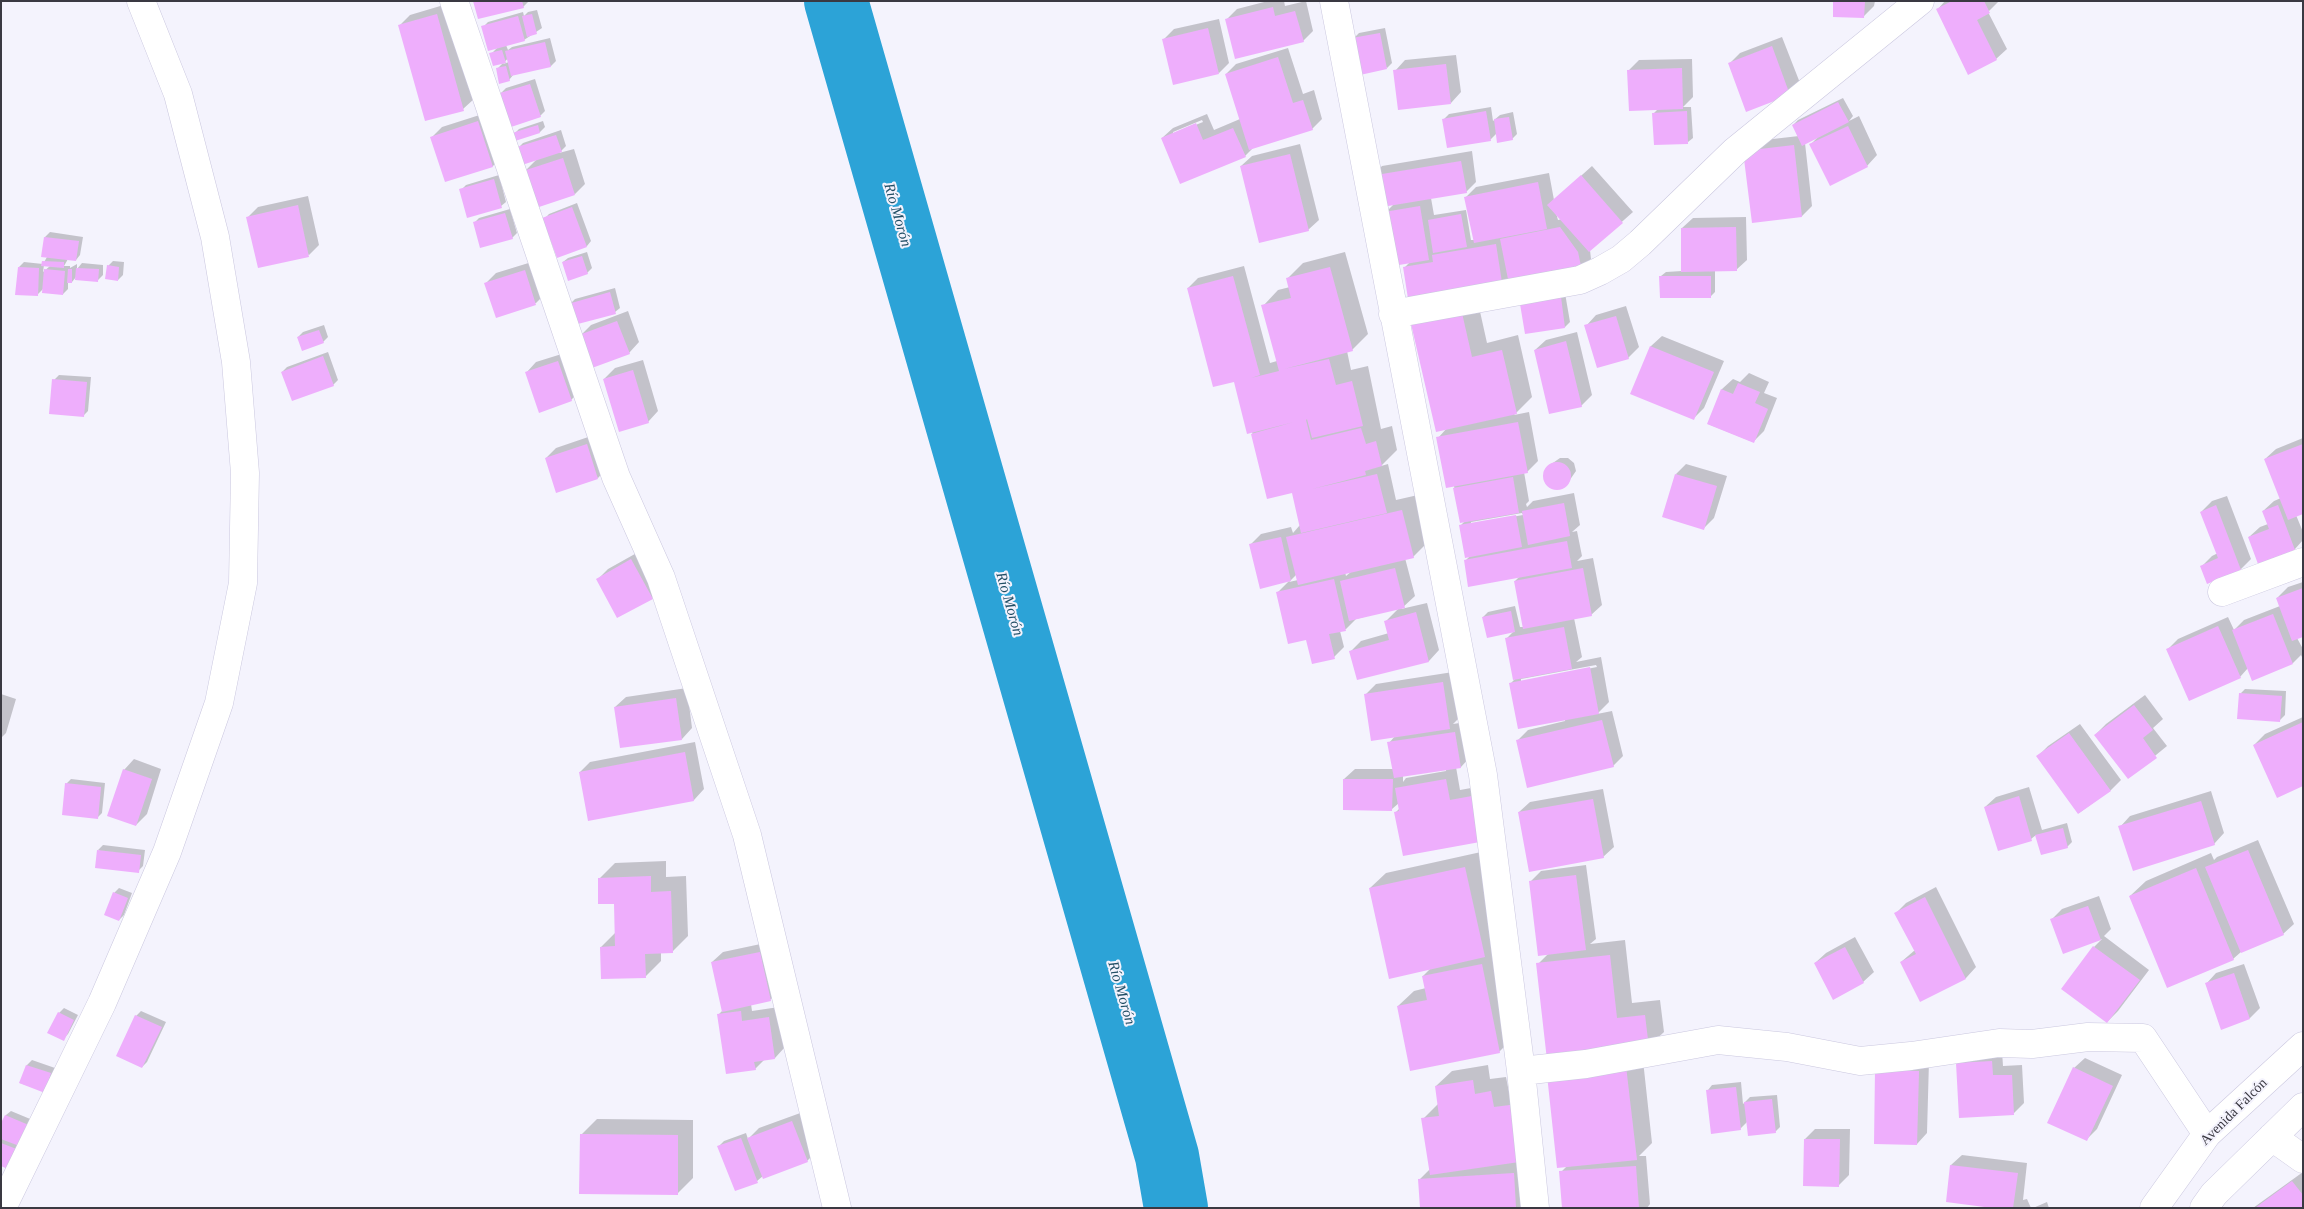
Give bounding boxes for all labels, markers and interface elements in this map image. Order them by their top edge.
water label: Río Morón [879,181,915,249]
water label: Río Morón [991,570,1027,638]
water label: Río Morón [1103,959,1139,1027]
street label: Avenida Falcón [2197,1075,2271,1149]

